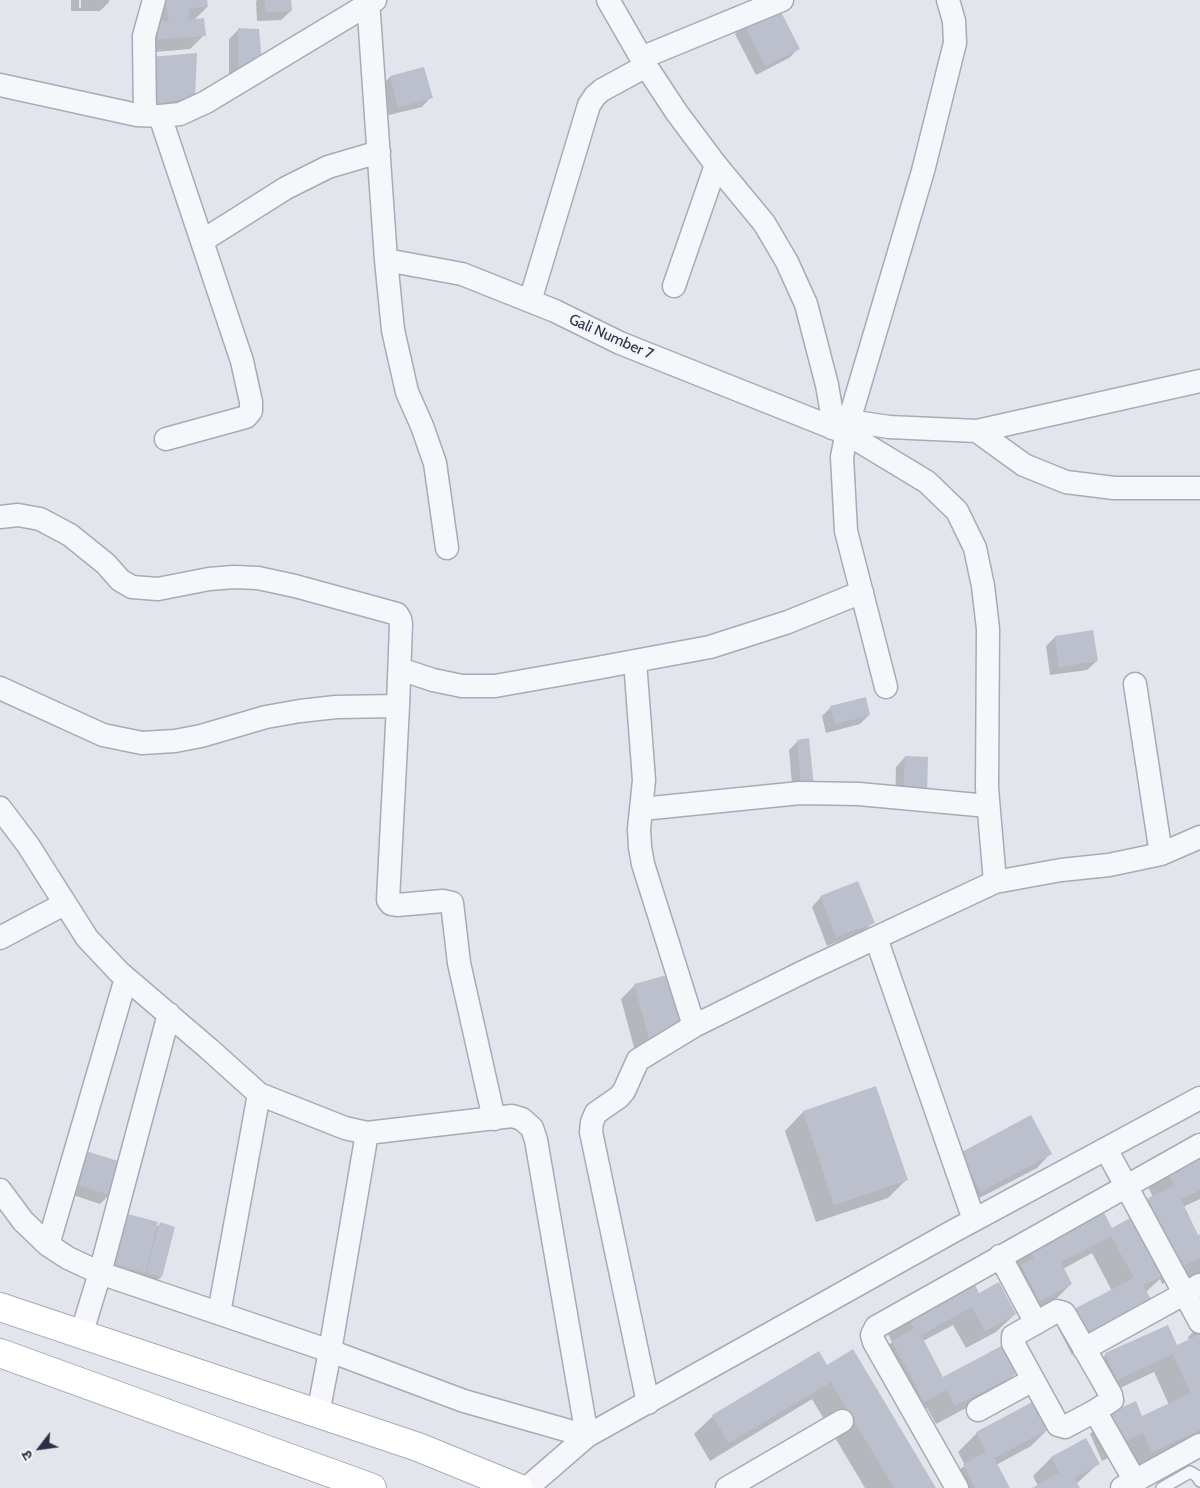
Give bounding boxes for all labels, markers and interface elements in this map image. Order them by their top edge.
street label: Gali Number 7 [566,310,656,364]
north arrow [15,1423,65,1473]
text: उ [17,1447,37,1464]

